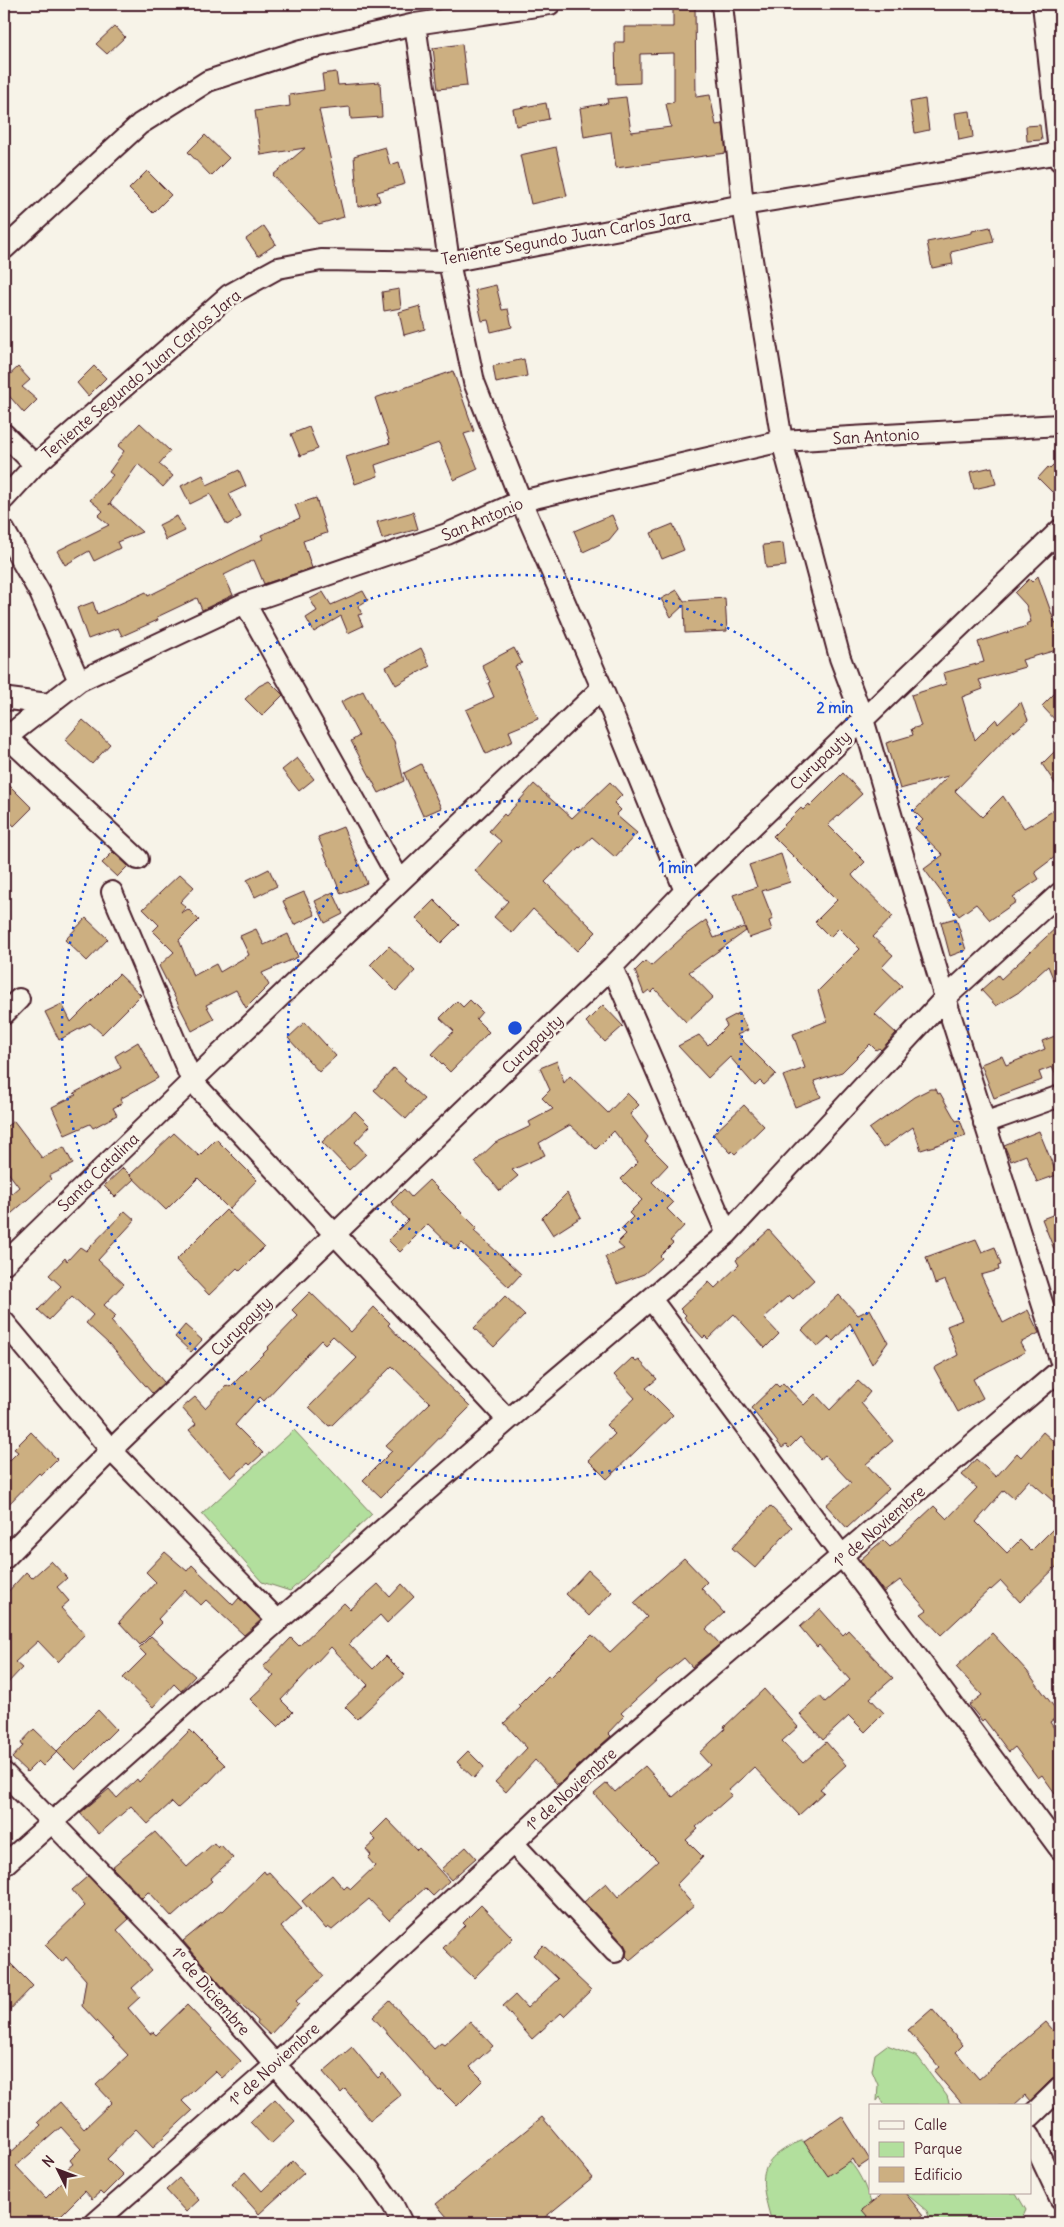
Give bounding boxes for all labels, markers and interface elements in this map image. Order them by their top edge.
street label: Teniente Segundo Juan Carlos Jara [439,205,693,269]
street label: Teniente Segundo Juan Carlos Jara [37,285,245,463]
street label: San Antonio [832,424,920,448]
street label: San Antonio [438,493,526,545]
text: 2 min [817,698,854,717]
street label: Curupayty [785,726,855,794]
text: 1 min [659,858,694,877]
street label: Curupayty [497,1010,567,1078]
centre of rings [506,1019,524,1037]
street label: Santa Catalina [53,1128,143,1216]
street label: Curupayty [206,1292,276,1360]
street label: 1º de Noviembre [829,1481,929,1571]
street label: 1º de Noviembre [522,1743,620,1835]
street label: 1º de Diciembre [167,1943,255,2039]
street label: 1º de Noviembre [225,2018,323,2110]
legend [869,2104,1032,2194]
text: Calle [914,2115,947,2134]
text: Parque [914,2139,962,2158]
north arrow [32,2144,82,2194]
text: N [38,2152,58,2171]
text: Edificio [914,2165,962,2184]

